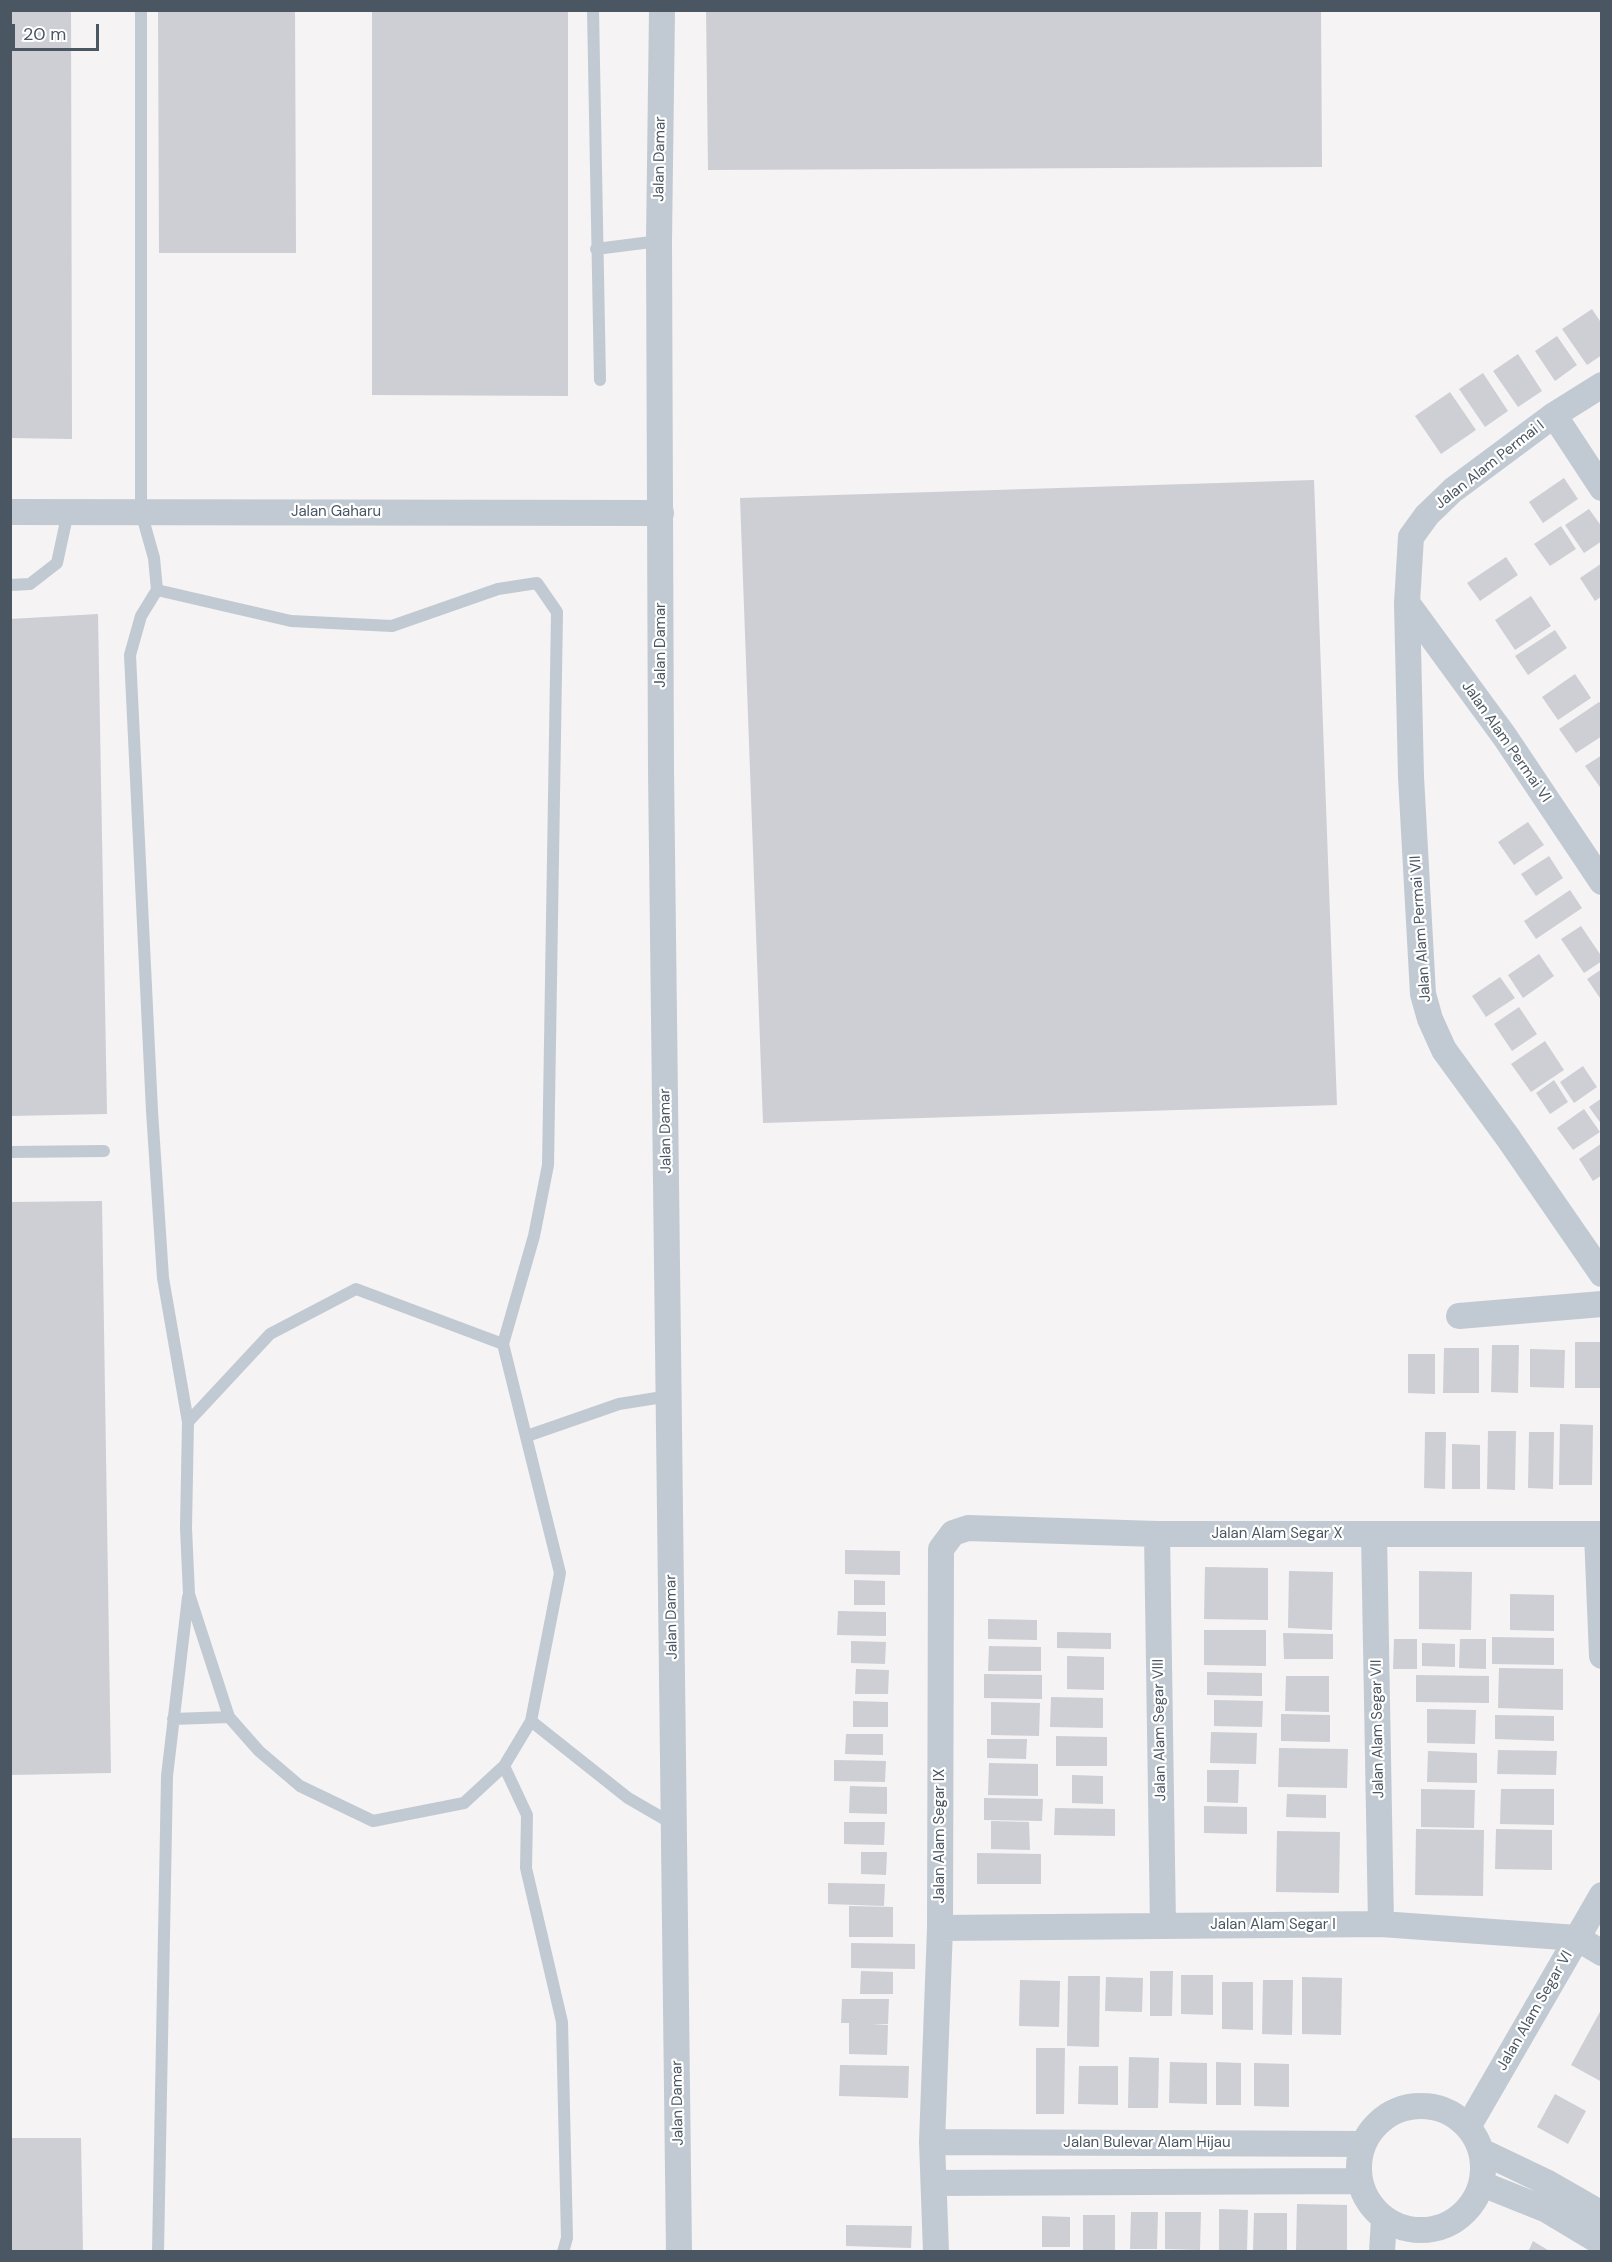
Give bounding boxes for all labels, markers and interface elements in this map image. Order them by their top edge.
scale bar [15,12,102,50]
text: 20 m [23,22,66,46]
street label: Jalan Damar [650,116,670,202]
street label: Jalan Alam Permai I [1432,417,1548,513]
street label: Jalan Gaharu [291,503,381,521]
street label: Jalan Damar [652,602,670,688]
street label: Jalan Alam Permai VI [1457,678,1555,806]
street label: Jalan Alam Permai VII [1407,855,1435,1003]
street label: Jalan Damar [656,1088,676,1174]
street label: Jalan Alam Segar X [1212,1525,1342,1543]
street label: Jalan Damar [662,1574,682,1660]
street label: Jalan Alam Segar VIII [1150,1659,1170,1801]
street label: Jalan Alam Segar VII [1368,1659,1388,1799]
street label: Jalan Alam Segar IX [931,1769,949,1903]
street label: Jalan Alam Segar I [1210,1916,1336,1934]
street label: Jalan Alam Segar VI [1493,1948,1577,2074]
street label: Jalan Damar [668,2060,688,2146]
street label: Jalan Bulevar Alam Hijau [1063,2134,1231,2152]

